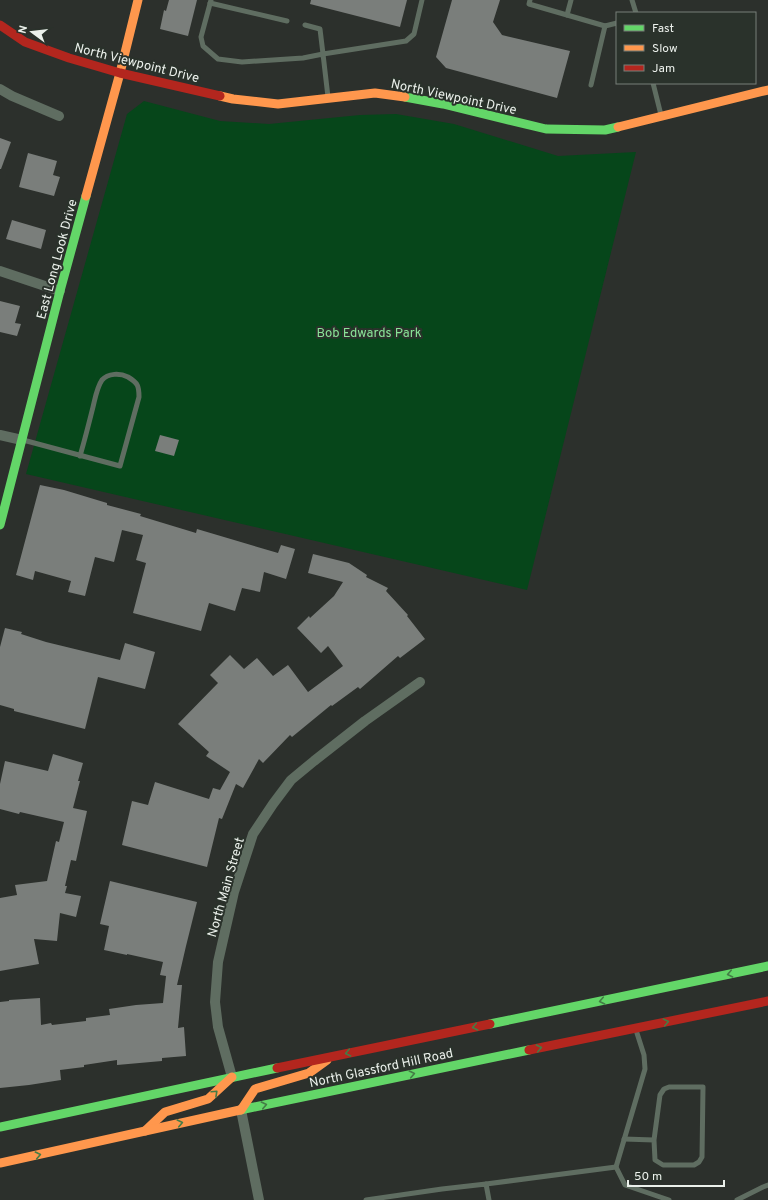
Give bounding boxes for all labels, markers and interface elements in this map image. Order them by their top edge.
north arrow [12,12,52,52]
legend [616,12,756,84]
text: Fast [652,21,674,37]
text: N [16,24,31,35]
street label: North Viewpoint Drive [72,41,201,87]
text: Slow [652,41,678,57]
text: Jam [652,61,675,77]
street label: North Viewpoint Drive [389,77,518,119]
street label: East Long Look Drive [34,198,82,321]
park label: Bob Edwards Park [316,326,422,342]
street label: North Main Street [205,836,249,939]
one-way arrow [727,970,733,978]
one-way arrow [599,996,606,1004]
one-way arrow [663,1018,670,1026]
one-way arrow [472,1022,478,1030]
one-way arrow [536,1044,542,1052]
street label: North Glassford Hill Road [308,1046,455,1092]
one-way arrow [345,1048,351,1057]
one-way arrow [409,1070,415,1078]
one-way arrow [210,1090,218,1098]
one-way arrow [260,1101,267,1109]
one-way arrow [176,1119,183,1128]
one-way arrow [35,1151,41,1160]
scale bar [628,1162,724,1188]
text: 50 m [634,1169,662,1185]

